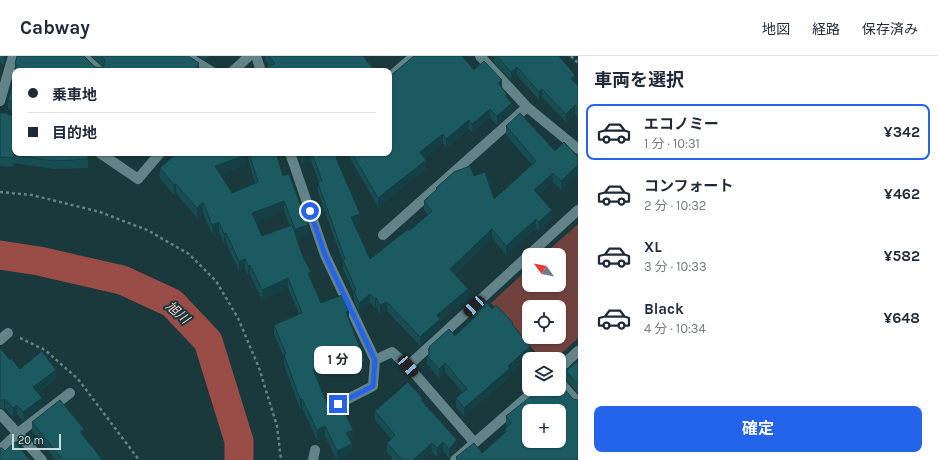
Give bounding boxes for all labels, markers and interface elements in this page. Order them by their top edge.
text: Cabway [20,17,90,39]
text: 地図 [762,21,790,38]
text: 経路 [812,21,840,38]
text: 保存済み [862,21,918,38]
text: 車両を選択 [594,69,684,91]
text: 乗車地 [52,86,97,104]
icon: car [596,114,632,150]
text: エコノミー [644,115,719,133]
text: ¥342 [884,123,920,141]
text: 目的地 [52,124,97,142]
text: 1 分 · 10:31 [644,136,700,151]
icon: car [596,176,632,212]
text: コンフォート [644,177,734,195]
text: ¥462 [884,185,920,203]
text: 2 分 · 10:32 [644,198,706,213]
route start [301,202,319,220]
icon: car [596,238,632,274]
text: XL [644,238,662,256]
text: ¥582 [884,247,920,265]
north arrow [522,248,566,292]
map controls [522,248,566,448]
text: 3 分 · 10:33 [644,259,707,274]
car [461,293,487,319]
water label: 旭川 [163,298,194,328]
button: locate [522,300,566,344]
icon: car [596,300,632,336]
text: Black [644,300,684,318]
text: ¥648 [883,309,920,327]
text: 4 分 · 10:34 [644,321,706,336]
callout: 1 分 [314,346,362,374]
text: 1 分 [328,352,348,367]
button: layers [522,352,566,396]
car [396,353,420,379]
route end [329,395,347,413]
button: + [522,404,566,448]
button: 確定 [594,406,922,452]
scale bar [12,432,61,451]
text: 20 m [18,434,44,447]

